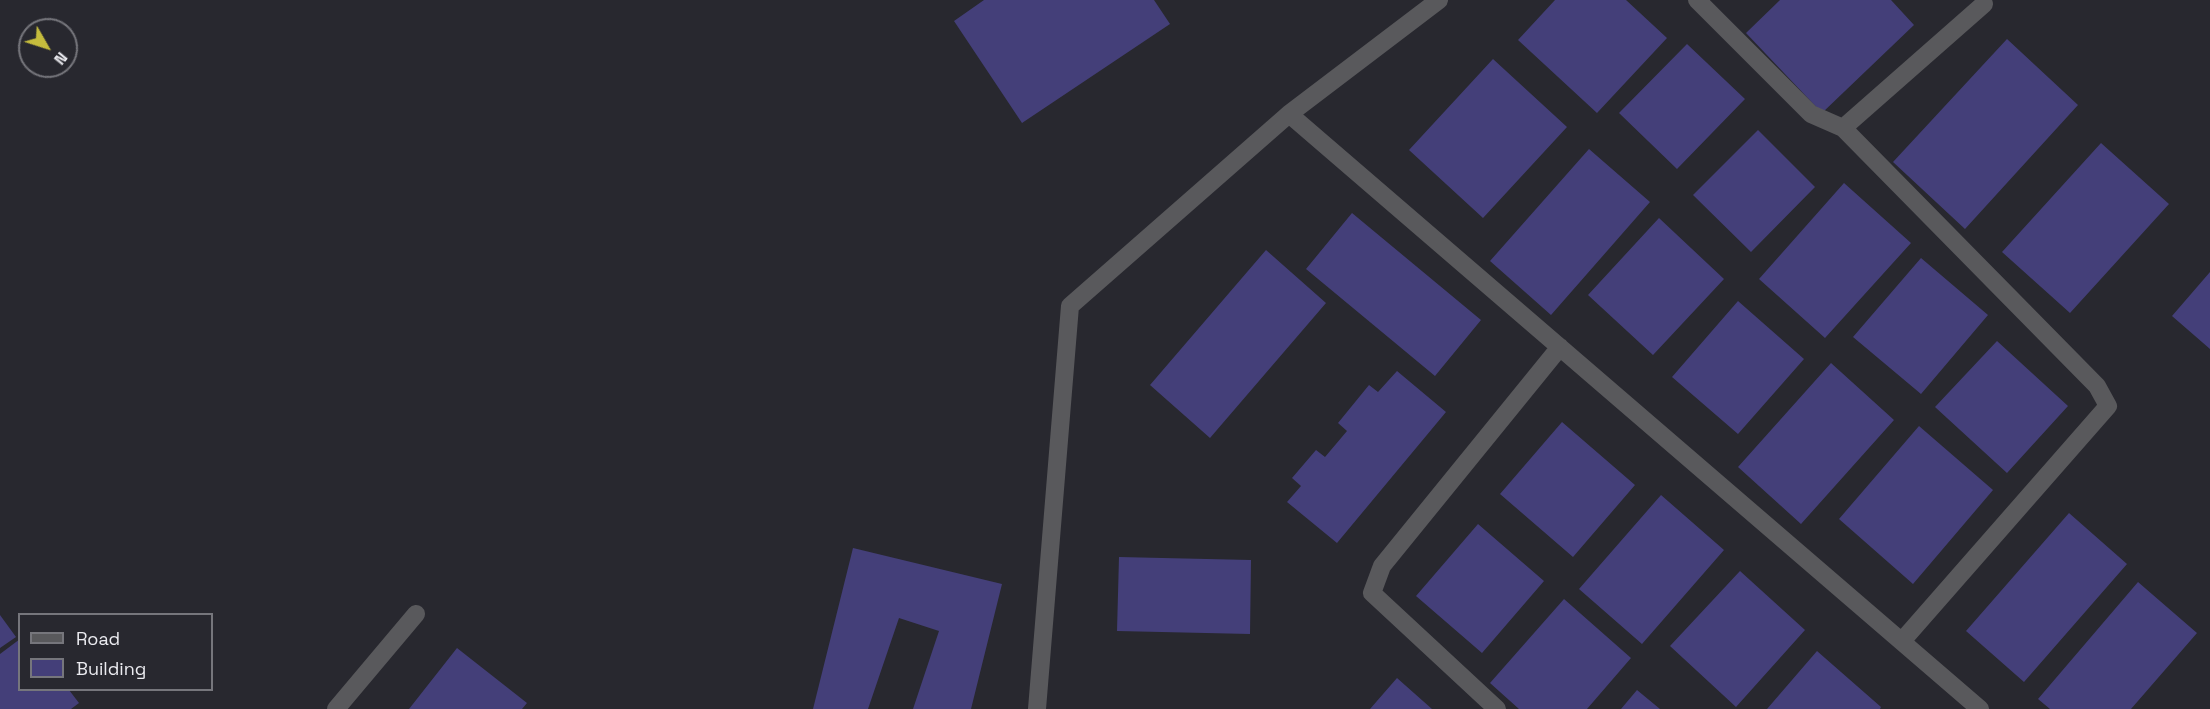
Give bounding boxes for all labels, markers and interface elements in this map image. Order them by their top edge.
north arrow [18,18,78,78]
text: N [49,48,72,69]
legend [18,613,213,691]
text: Road [76,627,120,650]
text: Building [76,657,146,680]

